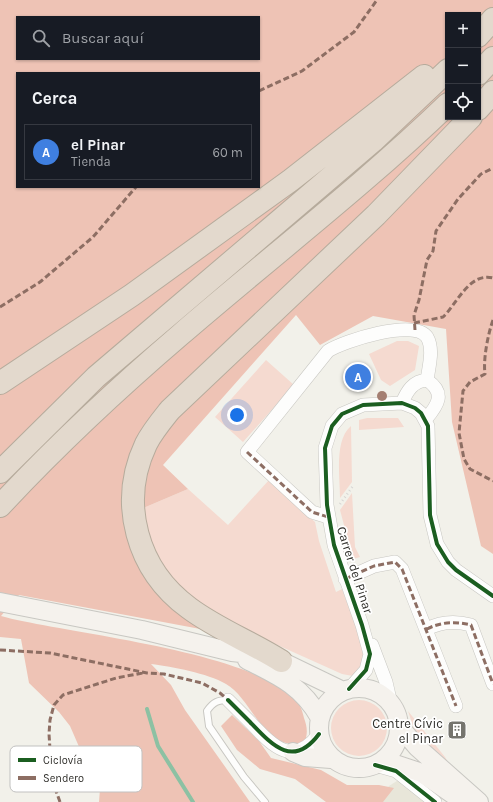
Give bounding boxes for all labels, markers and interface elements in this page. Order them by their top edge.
map controls [445,12,481,120]
button: + [445,12,481,48]
search box [16,16,260,60]
icon: search [30,27,52,49]
text: Buscar aquí [62,29,144,47]
button: − [445,48,481,84]
button: locate [445,84,481,120]
text: Cerca [32,88,77,108]
text: el Pinar [71,136,125,154]
text: A [42,145,50,160]
text: 60 m [213,145,243,160]
text: Tienda [71,154,111,169]
pin: A [345,362,371,392]
your location [227,405,247,425]
street label: Carrer del Pinar [334,524,376,616]
place label: Centre Cívic el Pinar [372,716,443,746]
building icon: Centre Cívic el Pinar [446,719,468,741]
legend [10,746,142,792]
text: Ciclovía [43,754,83,767]
text: Sendero [43,772,84,785]

